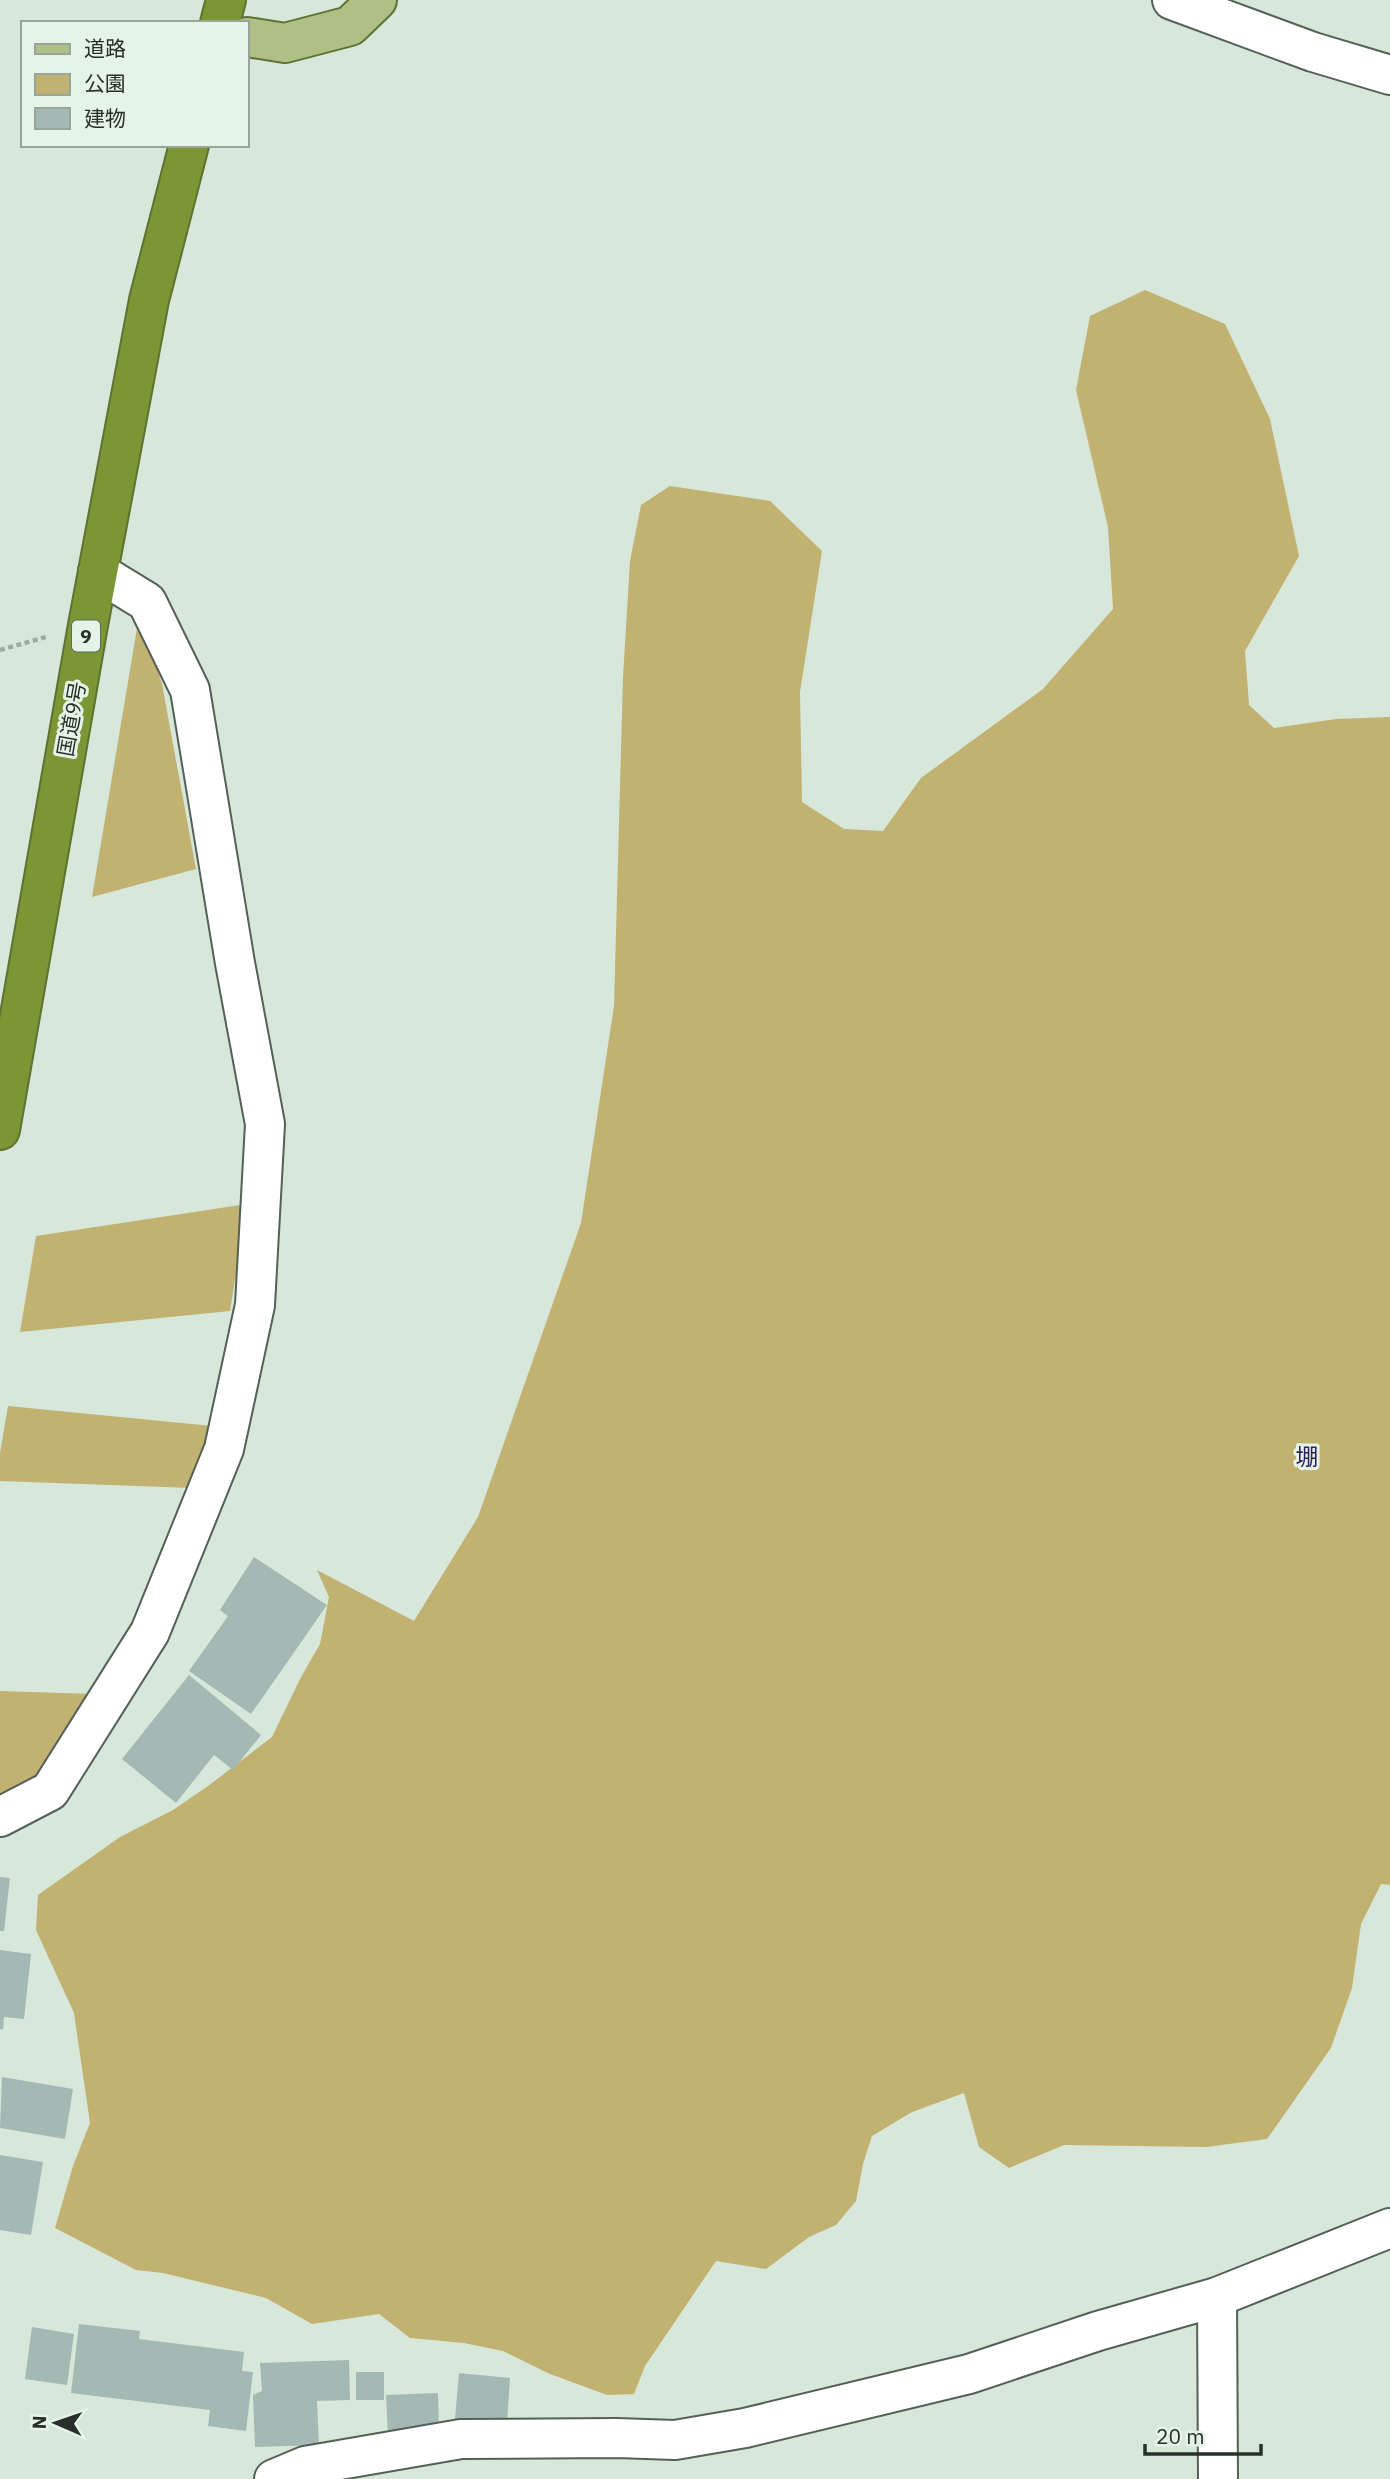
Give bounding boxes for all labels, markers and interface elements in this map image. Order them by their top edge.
legend [21,21,248,147]
text: 道路 [84,34,126,62]
text: 公園 [84,69,126,97]
text: 建物 [84,104,126,132]
road number: 9 [72,621,100,652]
street label: 国道9号 [51,679,91,758]
district label: 堋 [1296,1441,1319,1471]
north arrow [21,2388,91,2458]
scale bar [1145,2412,1260,2456]
text: N [27,2415,51,2430]
text: 20 m [1156,2422,1205,2450]

